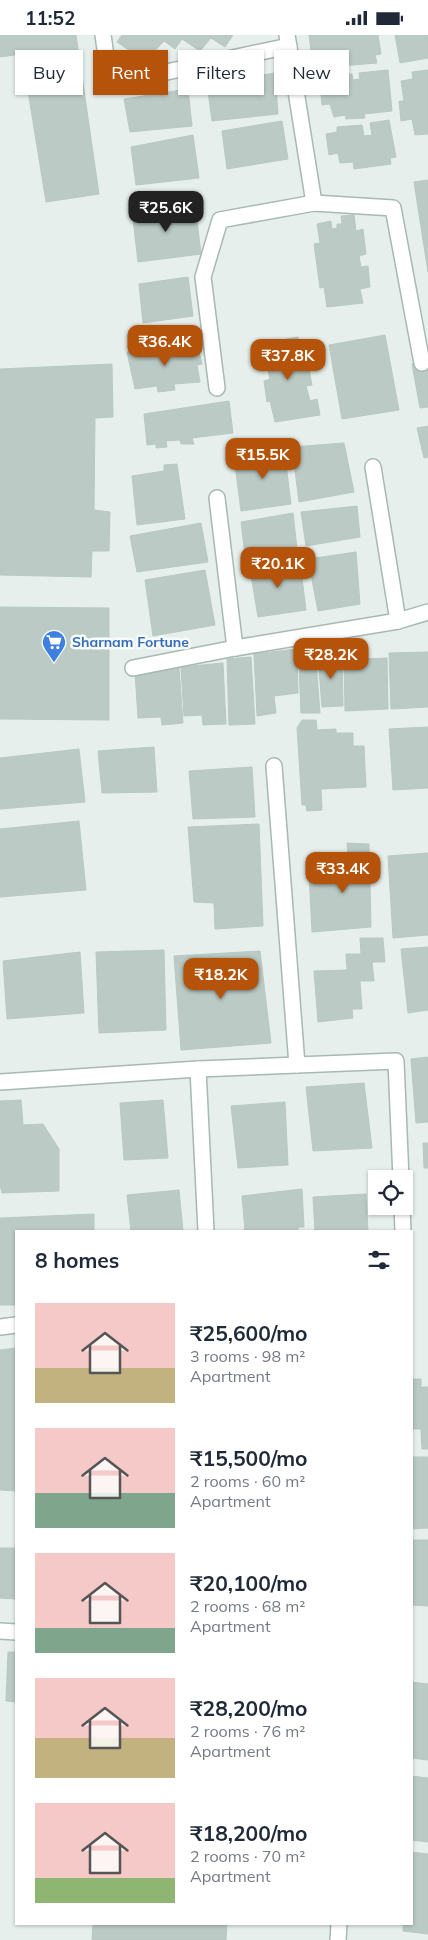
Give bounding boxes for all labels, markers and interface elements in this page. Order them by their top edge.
text: 11:52 [25,6,75,30]
chip: Buy [15,50,83,95]
chip: Rent [93,50,168,95]
chip: Filters [178,50,264,95]
chip: New [274,50,349,95]
pin: ₹25.6K [125,191,207,233]
text: ₹25.6K [139,197,193,217]
pin: ₹36.4K [124,325,206,367]
text: ₹36.4K [138,331,192,351]
pin: ₹37.8K [247,339,329,381]
text: ₹37.8K [261,345,315,365]
pin: ₹15.5K [222,437,304,480]
text: ₹15.5K [236,444,290,464]
pin: ₹20.1K [237,547,319,589]
text: ₹20.1K [251,553,305,573]
supermarket icon: Sharnam Fortune [41,629,67,663]
place label: Sharnam Fortune [72,633,189,651]
pin: ₹28.2K [290,637,372,680]
text: ₹28.2K [304,644,358,664]
pin: ₹33.4K [302,851,384,894]
text: ₹33.4K [316,858,370,878]
pin: ₹18.2K [180,957,262,1000]
text: ₹18.2K [194,964,248,984]
map controls [368,1170,413,1215]
button: locate [368,1170,413,1215]
icon: filters [365,1246,393,1274]
text: 8 homes [35,1247,119,1273]
text: ₹25,600/mo [190,1320,308,1346]
icon: home [75,1323,135,1383]
text: 3 rooms · 98 m² [190,1346,305,1366]
text: Apartment [190,1366,271,1386]
text: ₹15,500/mo [190,1445,308,1471]
icon: home [75,1448,135,1508]
text: 2 rooms · 60 m² [190,1471,305,1491]
text: Apartment [190,1491,271,1511]
text: ₹20,100/mo [190,1570,308,1596]
icon: home [75,1573,135,1633]
text: 2 rooms · 68 m² [190,1596,305,1616]
text: Apartment [190,1616,271,1636]
text: ₹28,200/mo [190,1695,308,1721]
icon: home [75,1698,135,1758]
text: 2 rooms · 76 m² [190,1721,305,1741]
text: Apartment [190,1741,271,1761]
text: ₹18,200/mo [190,1820,308,1846]
icon: home [75,1823,135,1883]
text: 2 rooms · 70 m² [190,1846,305,1866]
text: Apartment [190,1866,271,1886]

